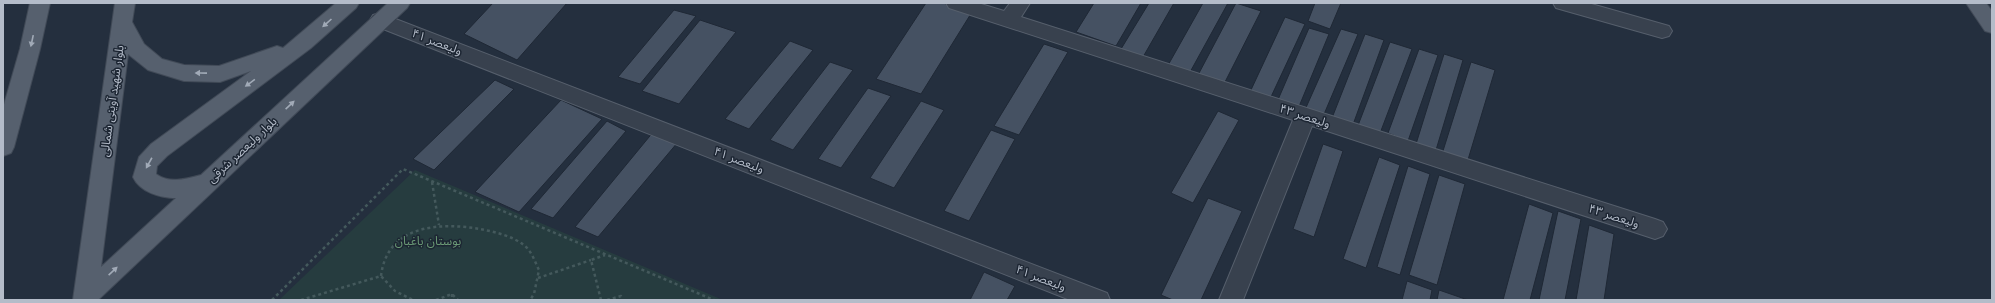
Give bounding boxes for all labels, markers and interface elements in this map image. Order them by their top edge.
one-way arrow [322,18,332,28]
street label: ولیعصر ۴۱ [410,25,464,58]
one-way arrow [29,35,35,47]
street label: بلوار شهید آوینی شمالی [96,44,127,158]
one-way arrow [195,70,207,77]
one-way arrow [245,79,256,87]
one-way arrow [285,100,295,110]
street label: ولیعصر ۴۳ [1278,100,1332,131]
street label: بلوار ولیعصر شرقی [204,114,280,186]
street label: ولیعصر ۴۱ [712,143,766,176]
one-way arrow [146,157,153,169]
street label: ولیعصر ۴۳ [1587,200,1641,231]
park label: بوستان باغبان [395,233,461,248]
street label: ولیعصر ۴۱ [1014,261,1068,294]
one-way arrow [109,267,118,276]

